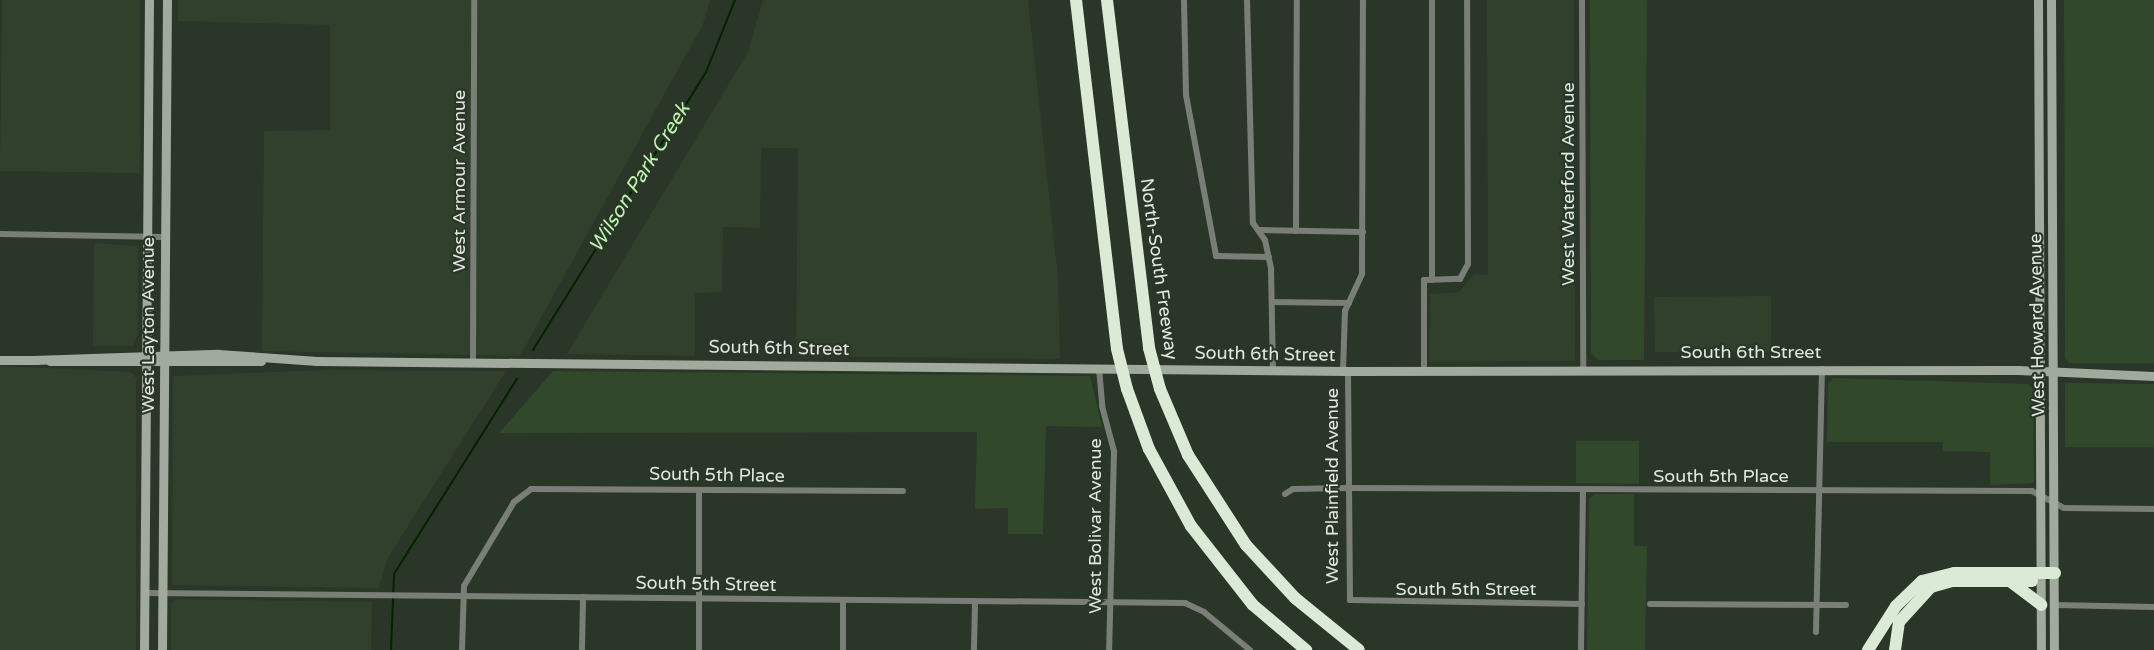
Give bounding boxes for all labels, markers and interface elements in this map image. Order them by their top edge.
street label: West Waterford Avenue [1557,82,1579,286]
street label: West Armour Avenue [448,90,470,272]
water label: Wilson Park Creek [584,99,696,257]
street label: North-South Freeway [1136,177,1182,361]
street label: West Howard Avenue [2025,233,2049,417]
street label: West Layton Avenue [137,237,159,413]
street label: South 6th Street [708,336,850,360]
street label: South 6th Street [1681,341,1821,363]
street label: South 6th Street [1194,342,1336,366]
street label: West Plainfield Avenue [1321,388,1343,584]
street label: West Bolivar Avenue [1084,438,1106,614]
street label: South 5th Place [649,463,785,487]
street label: South 5th Place [1653,465,1789,487]
street label: South 5th Street [635,572,777,596]
street label: South 5th Street [1396,578,1536,600]

